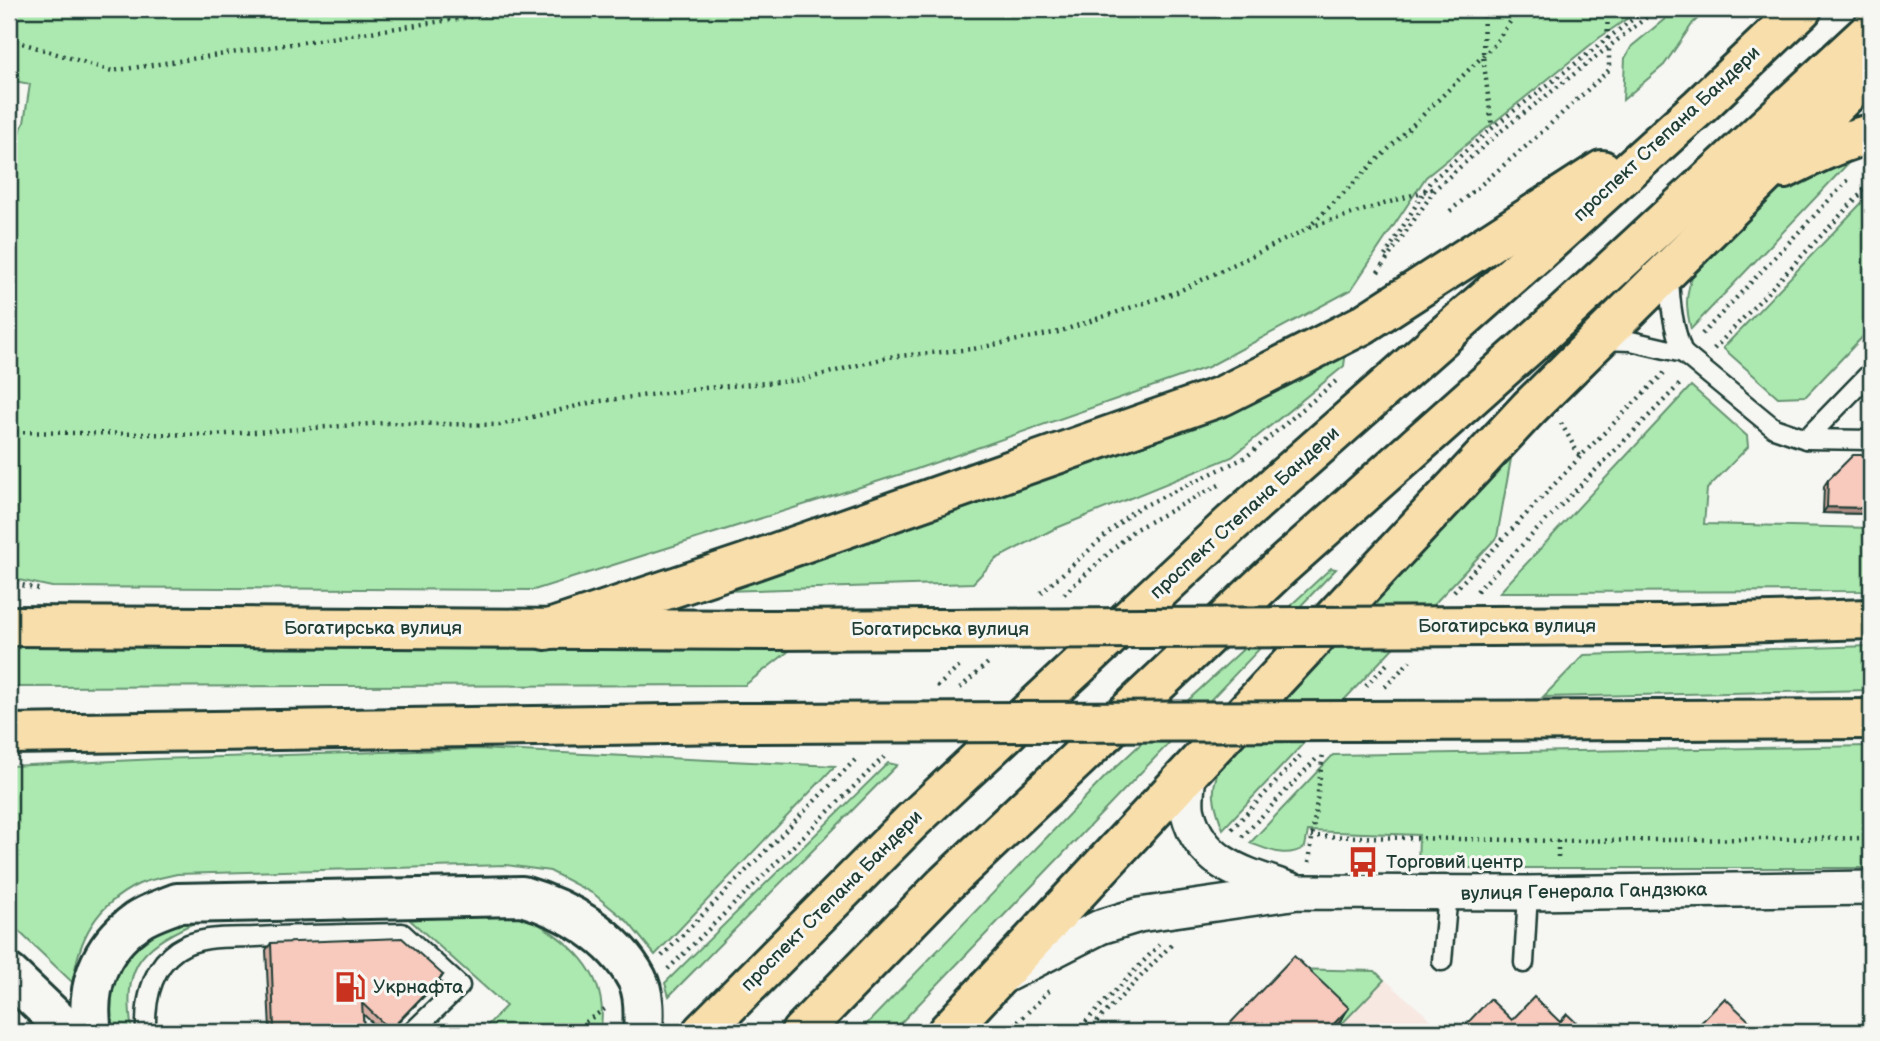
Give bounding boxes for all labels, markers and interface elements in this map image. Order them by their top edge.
street label: проспект Степана Бандери [1569,41,1765,227]
street label: проспект Степана Бандери [1146,422,1344,604]
street label: Богатирська вулиця [1418,615,1596,638]
street label: Богатирська вулиця [284,617,462,640]
street label: Богатирська вулиця [851,618,1029,641]
street label: проспект Степана Бандери [737,806,927,996]
bus stop icon: Торговий центр [1346,845,1380,879]
place label: Торговий центр [1386,851,1523,874]
street label: вулиця Генерала Гандзюка [1460,878,1708,906]
fuel station icon: Укрнафта [333,970,367,1004]
place label: Укрнафта [373,976,463,999]

